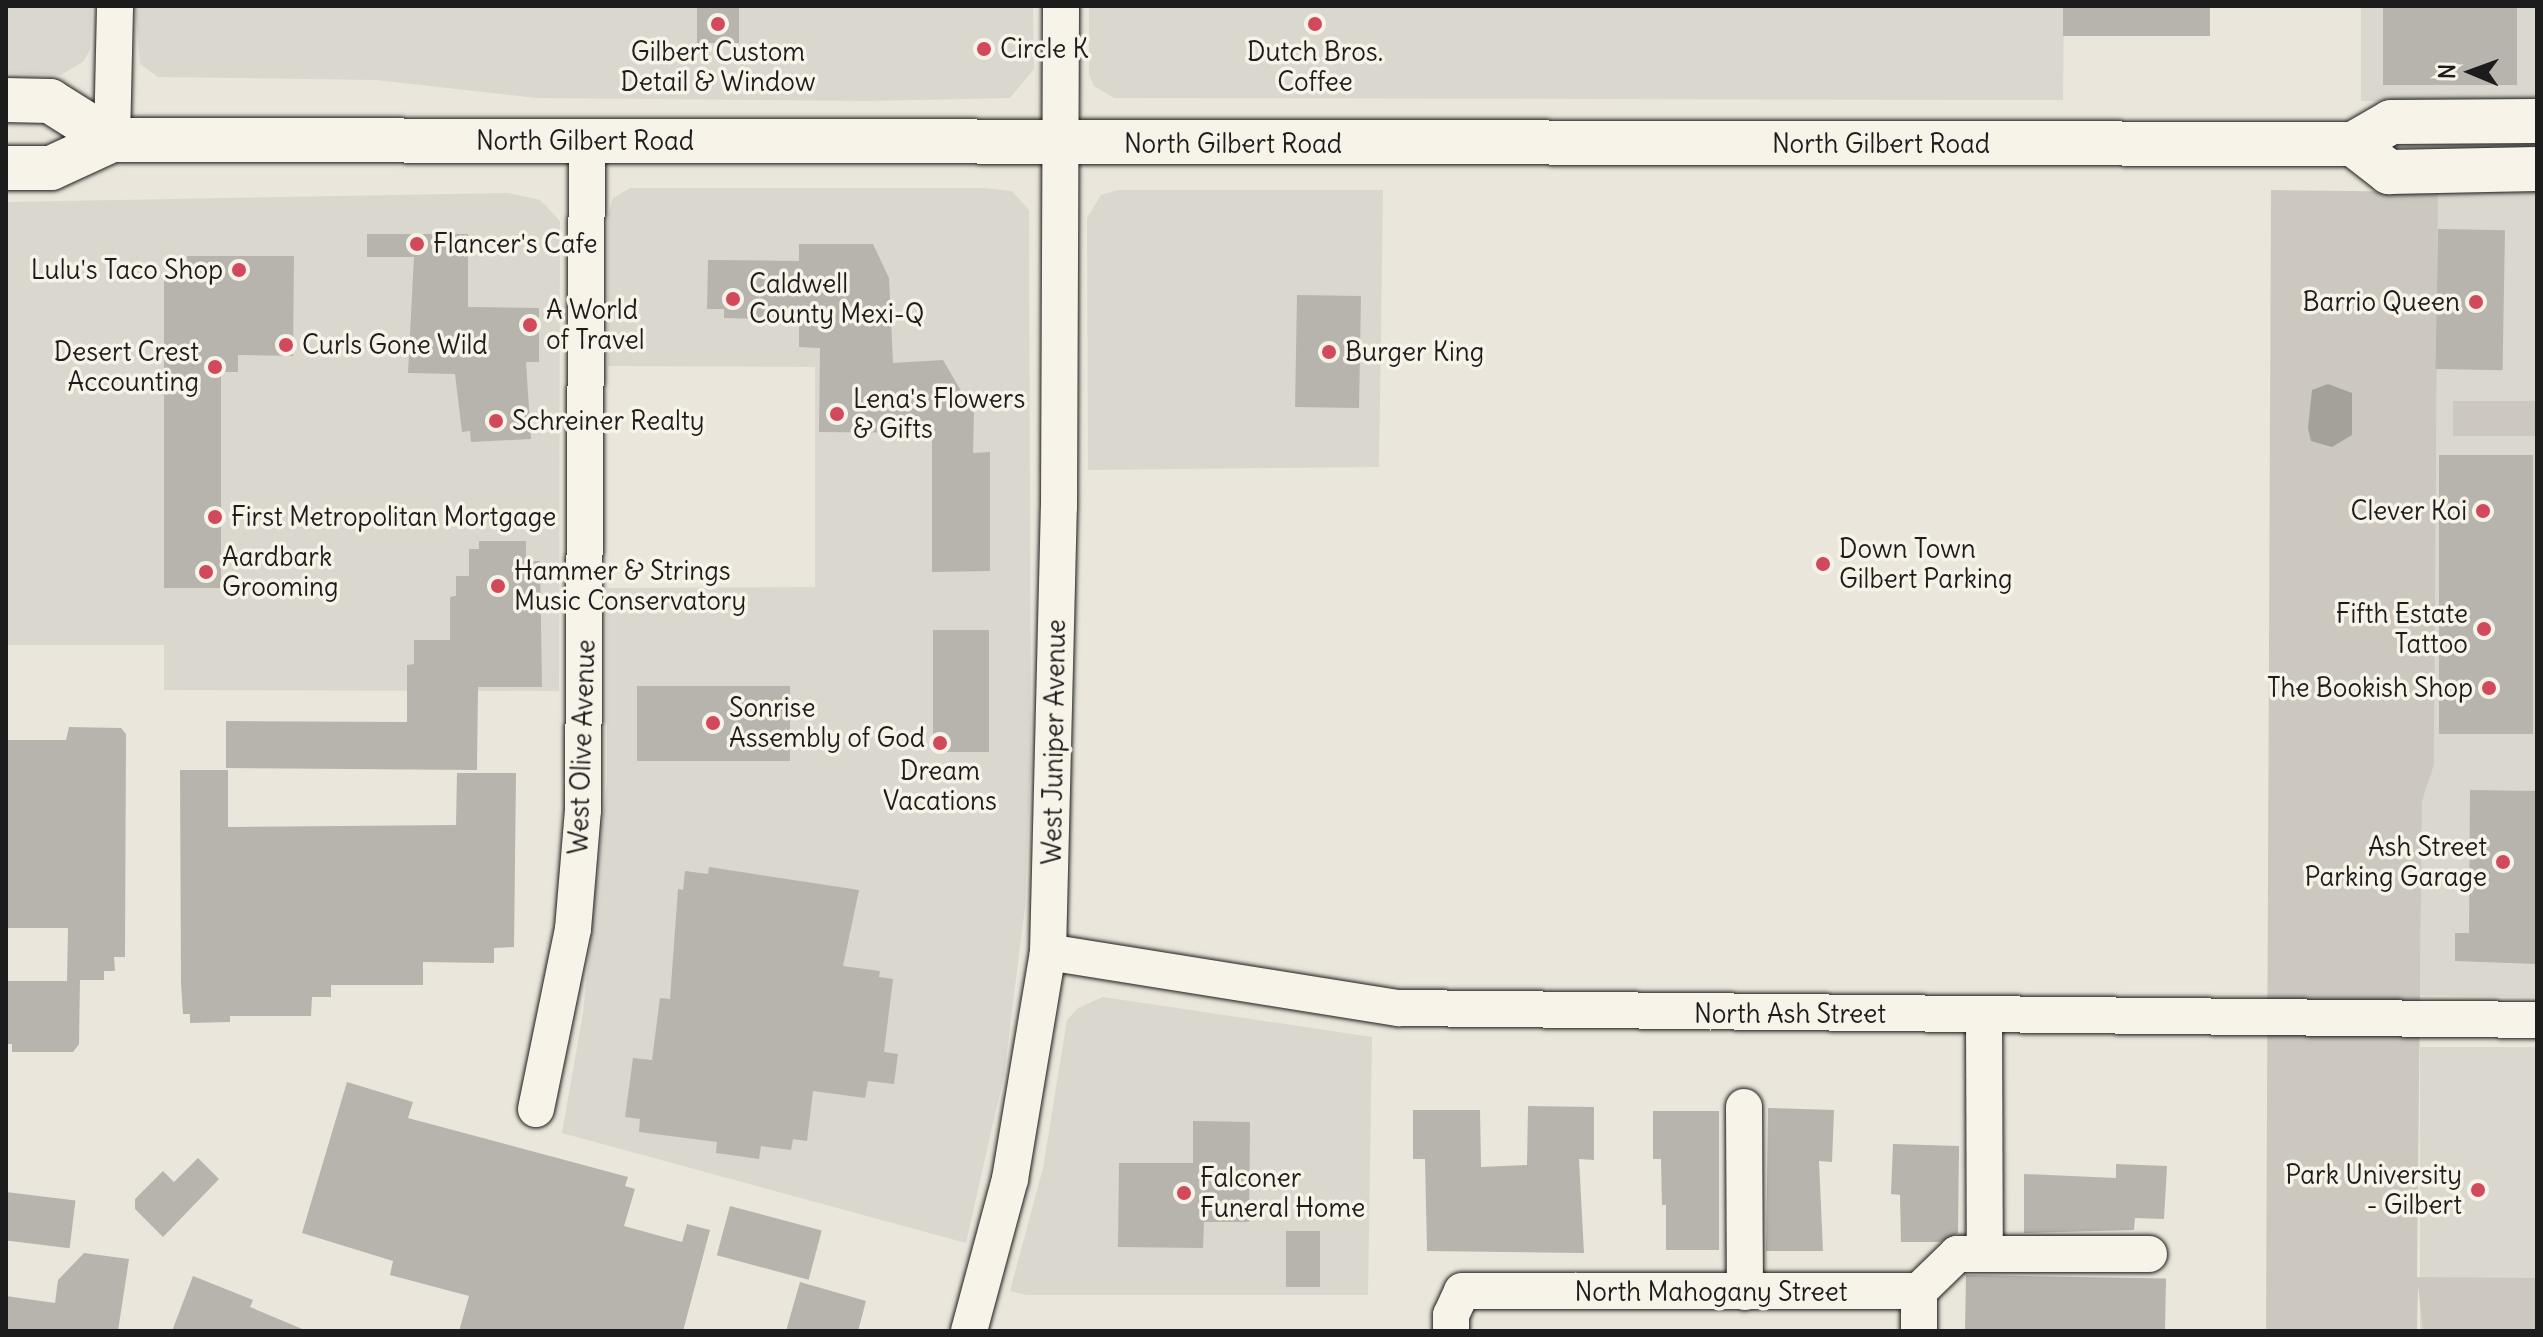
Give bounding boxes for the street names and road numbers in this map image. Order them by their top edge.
street label: North Gilbert Road [476,125,694,157]
street label: North Gilbert Road [1124,128,1342,160]
street label: North Gilbert Road [1772,128,1990,160]
street label: West Juniper Avenue [1036,619,1072,865]
street label: West Olive Avenue [563,639,601,855]
street label: North Ash Street [1694,998,1886,1030]
street label: North Mahogany Street [1575,1276,1847,1308]

